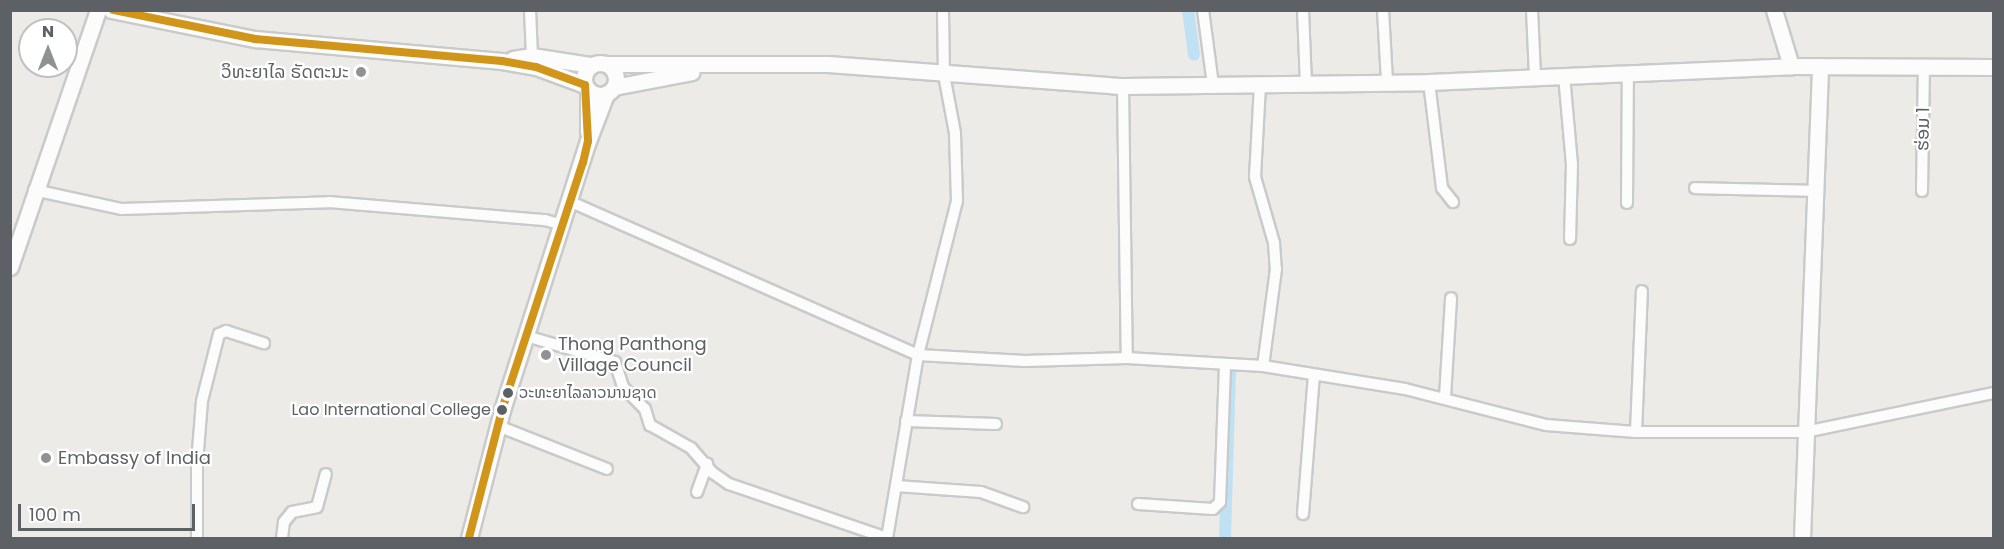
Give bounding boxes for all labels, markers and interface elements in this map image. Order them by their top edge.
north arrow [18,18,78,78]
text: N [42,20,54,43]
place label: ວິທະຍາໄລ ຣັດຕະນະ [221,61,349,83]
marker: ວິທະຍາໄລ ຣັດຕະນະ [354,65,368,79]
street label: ຮ່ອມ 1 [1912,107,1934,151]
place label: Thong Panthong Village Council [558,334,707,376]
marker: Thong Panthong Village Council [539,348,553,362]
place label: ວະທະຍາໄລລາວນານຊາດ [519,383,657,403]
marker: ວະທະຍາໄລລາວນານຊາດ [502,387,514,399]
place label: Lao International College [291,400,491,420]
marker: Lao International College [496,404,508,416]
place label: Embassy of India [58,447,211,469]
marker: Embassy of India [39,451,53,465]
scale bar [21,492,198,530]
text: 100 m [29,502,81,527]

